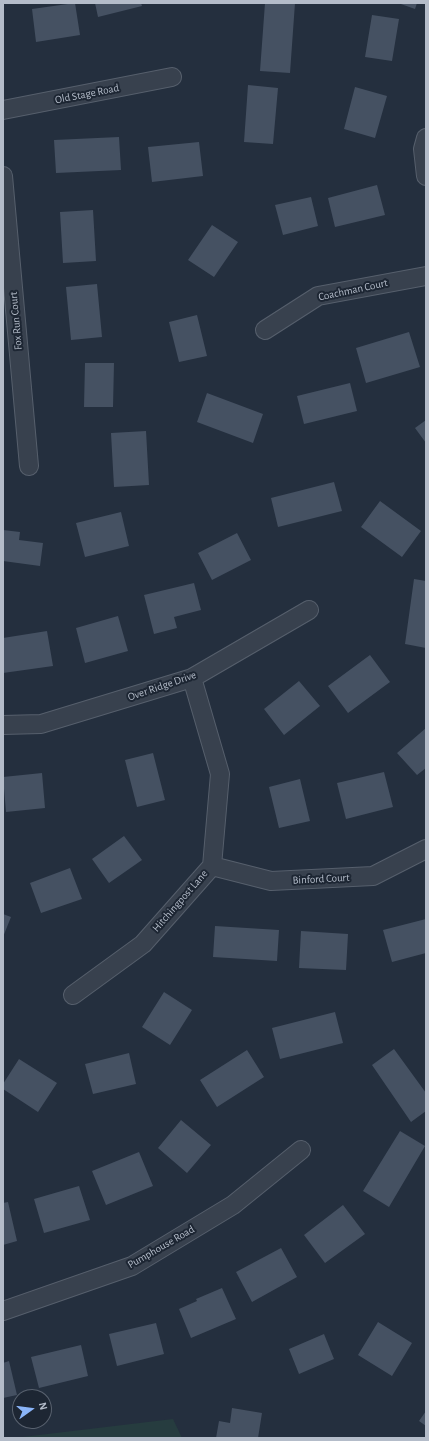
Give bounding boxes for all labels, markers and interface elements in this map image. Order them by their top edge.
street label: Old Stage Road [54,81,120,107]
street label: Coachman Court [317,276,389,304]
street label: Fox Run Court [7,291,25,351]
street label: Over Ridge Drive [126,668,198,704]
street label: Hitchingpost Lane [149,867,211,935]
street label: Binford Court [292,871,350,887]
street label: Pumphouse Road [125,1223,197,1271]
north arrow [12,1389,52,1429]
text: N [37,1401,49,1411]

